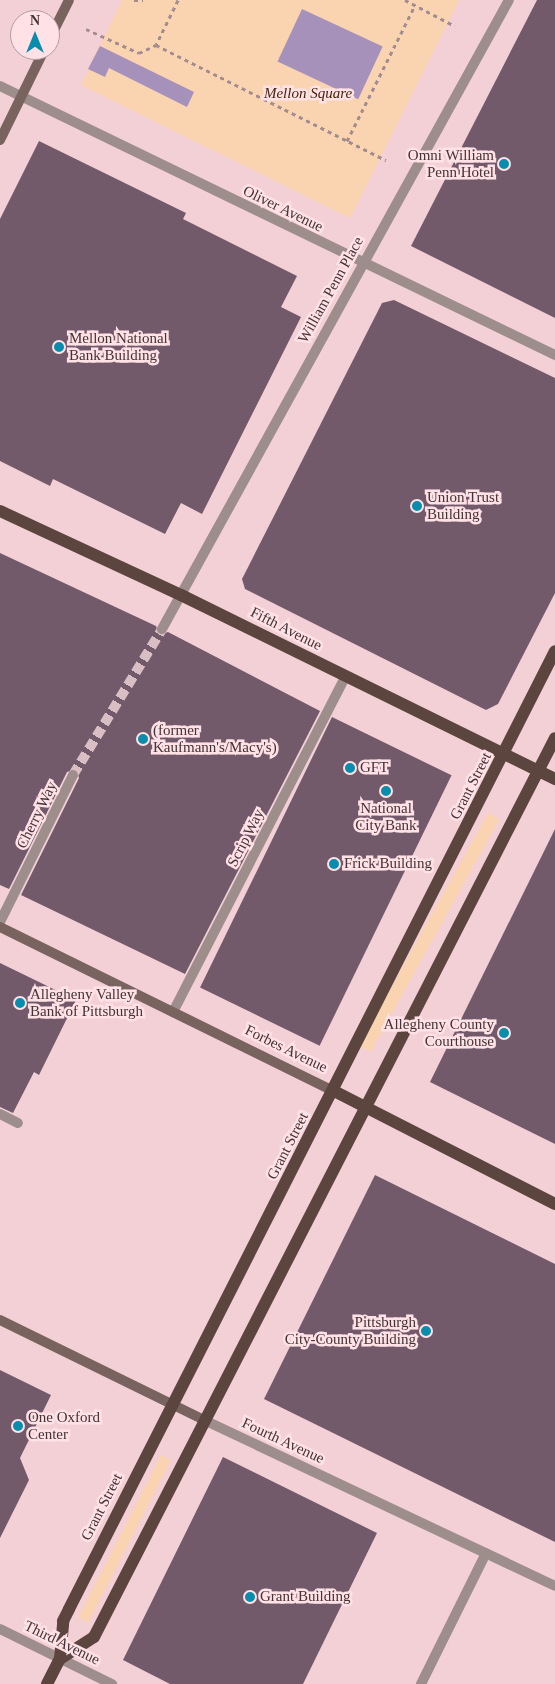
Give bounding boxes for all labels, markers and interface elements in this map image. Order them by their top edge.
north arrow [10,10,60,60]
text: N [30,13,40,28]
park label: Mellon Square [264,85,352,103]
place label: Omni William Penn Hotel [408,146,494,181]
marker: Omni William Penn Hotel [498,158,510,170]
street label: Oliver Avenue [240,182,326,236]
street label: William Penn Place [294,234,368,346]
place label: Mellon National Bank Building [69,329,168,364]
marker: Mellon National Bank Building [53,341,65,353]
place label: Union Trust Building [427,488,499,523]
marker: Union Trust Building [411,500,423,512]
street label: Fifth Avenue [247,603,325,655]
place label: (former Kaufmann's/Macy's) [153,721,277,756]
marker: (former Kaufmann's/Macy's) [137,733,149,745]
street label: Grant Street [446,749,496,823]
place label: GFT [360,759,388,777]
marker: GFT [344,762,356,774]
street label: Cherry Way [13,778,61,852]
marker: National City Bank [380,785,392,797]
place label: National City Bank [355,799,417,834]
street label: Scrip Way [224,806,268,870]
place label: Frick Building [344,855,432,873]
marker: Frick Building [328,858,340,870]
place label: Allegheny Valley Bank of Pittsburgh [30,985,143,1020]
marker: Allegheny Valley Bank of Pittsburgh [14,997,26,1009]
place label: Allegheny County Courthouse [384,1015,494,1050]
street label: Forbes Avenue [242,1021,330,1077]
marker: Allegheny County Courthouse [498,1027,510,1039]
street label: Grant Street [263,1109,313,1183]
place label: Pittsburgh City-County Building [285,1313,416,1348]
marker: Pittsburgh City-County Building [420,1325,432,1337]
place label: One Oxford Center [28,1408,100,1443]
street label: Fourth Avenue [239,1414,327,1468]
marker: One Oxford Center [12,1420,24,1432]
street label: Grant Street [77,1470,127,1544]
place label: Grant Building [260,1588,350,1606]
marker: Grant Building [244,1591,256,1603]
street label: Third Avenue [21,1617,103,1669]

